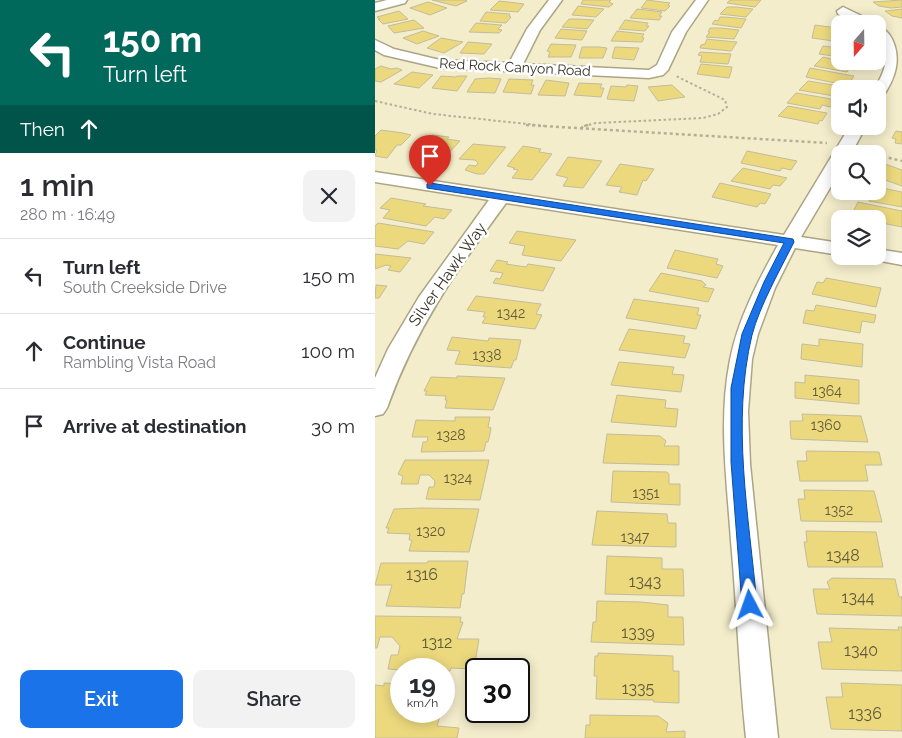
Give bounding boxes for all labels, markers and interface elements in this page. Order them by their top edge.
north arrow [831,15,886,70]
map controls [831,15,886,265]
text: 150 m [103,19,202,60]
icon: left [20,20,85,85]
street label: Red Rock Canyon Road [439,55,591,79]
text: Turn left [103,61,187,87]
button: sound [831,80,886,135]
icon: ahead [75,115,103,143]
text: Then [20,118,65,140]
pin [409,135,451,186]
icon: arrive [416,142,444,170]
button: search [831,145,886,200]
text: 1 min [20,168,95,203]
button: close [303,170,355,222]
text: 280 m · 16:49 [20,205,115,224]
button: layers [831,210,886,265]
street label: Silver Hawk Way [405,218,490,330]
text: Turn left [63,256,140,278]
icon: left [20,262,48,290]
text: 150 m [303,265,355,287]
text: South Creekside Drive [63,278,227,297]
house number: 1342 [497,305,525,321]
text: Continue [63,331,146,353]
icon: ahead [20,337,48,365]
text: 100 m [301,340,355,362]
house number: 1338 [472,347,502,363]
text: Rambling Vista Road [63,353,216,372]
house number: 1364 [812,383,842,399]
icon: arrive [20,412,48,440]
text: Arrive at destination [63,415,247,437]
text: 30 m [311,415,355,437]
house number: 1360 [811,417,841,433]
house number: 1328 [436,427,466,443]
house number: 1324 [444,470,473,486]
house number: 1351 [632,485,660,501]
house number: 1352 [825,502,853,518]
house number: 1320 [416,523,446,539]
house number: 1347 [621,529,650,545]
house number: 1348 [826,546,860,565]
house number: 1316 [406,565,438,584]
house number: 1343 [629,572,661,591]
position arrow [723,578,775,630]
house number: 1344 [842,588,875,607]
house number: 1339 [621,623,655,642]
house number: 1312 [422,633,452,652]
house number: 1340 [844,641,878,660]
speed limit sign: 30 [465,658,530,723]
text: 19 [409,669,436,699]
button: Exit [20,670,183,728]
button: Share [193,670,355,728]
house number: 1335 [622,679,655,698]
text: km/h [407,696,438,710]
house number: 1336 [848,704,882,723]

